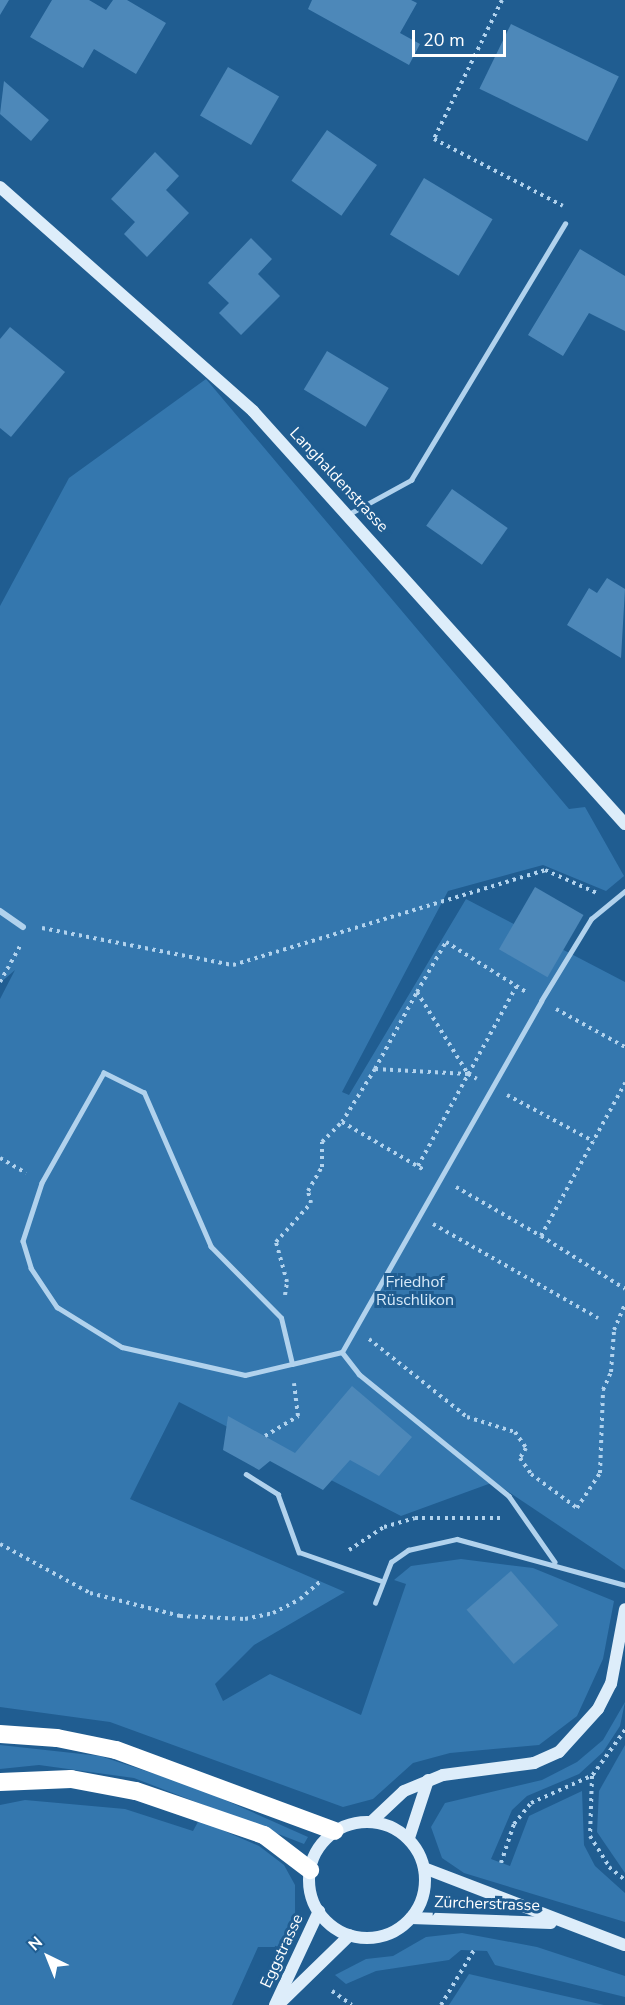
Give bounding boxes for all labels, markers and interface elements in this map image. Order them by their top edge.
scale bar [415,18,510,56]
text: 20 m [423,28,465,52]
street label: Langhaldenstrasse [286,424,392,536]
park label: Friedhof Rüschlikon [376,1272,454,1310]
street label: Zürcherstrasse [434,1893,540,1915]
street label: Eggstrasse [257,1911,307,1991]
north arrow [18,1927,78,1987]
text: N [24,1932,48,1956]

